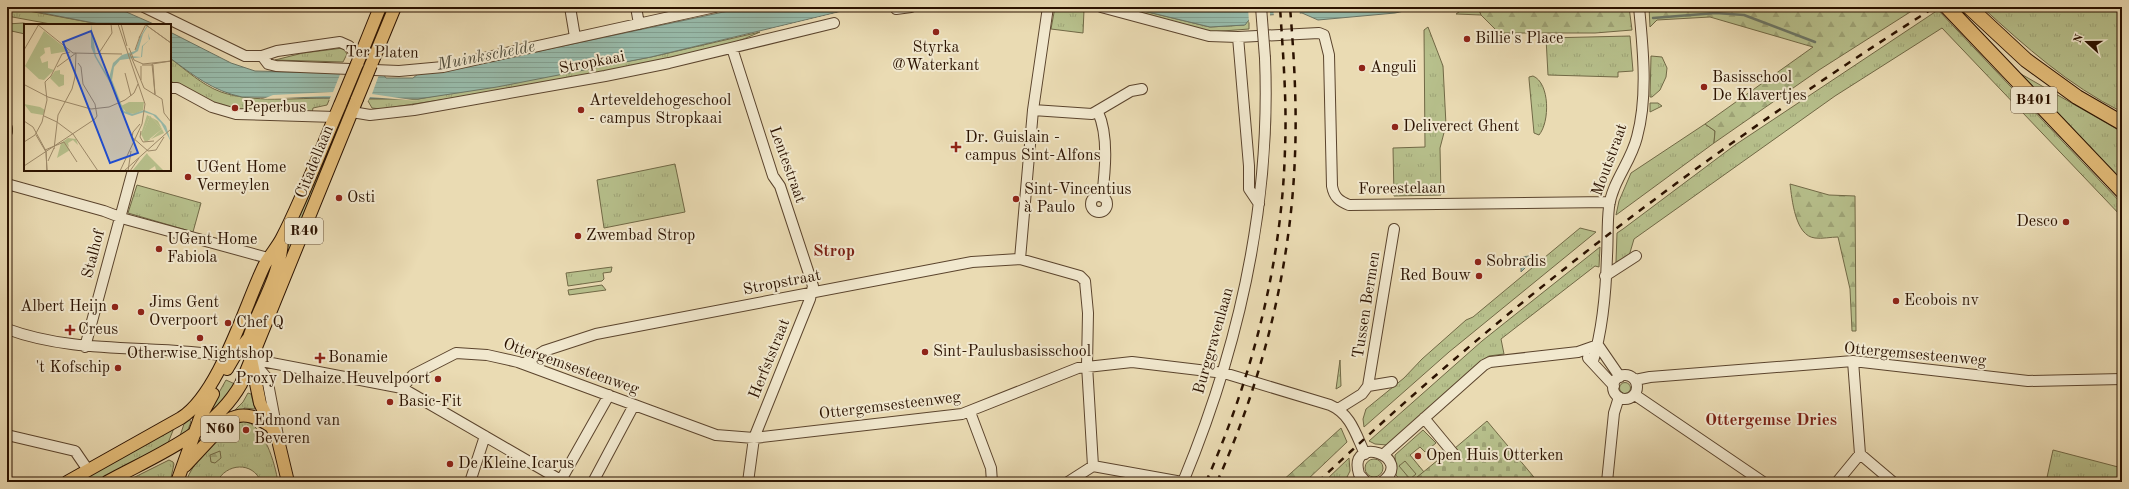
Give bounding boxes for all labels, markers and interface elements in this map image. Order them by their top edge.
north arrow [2067,22,2107,62]
inset map [24,24,171,171]
marker: Styrka @Waterkant [931,27,941,37]
place label: Billie's Place [1475,31,1563,47]
text: N [2072,33,2086,45]
marker: Billie's Place [1462,34,1472,44]
water label: Muinkschelde [435,38,537,74]
place label: Styrka @Waterkant [893,40,980,74]
street label: Ter Platen [345,44,419,62]
street label: Stropkaai [558,49,626,77]
place label: Anguli [1370,60,1417,76]
marker: Anguli [1357,63,1367,73]
place label: Basisschool De Klavertjes [1712,70,1807,104]
marker: Basisschool De Klavertjes [1699,82,1709,92]
road number: B401 [2011,87,2057,113]
place label: Arteveldehogeschool - campus Stropkaai [589,93,731,127]
place label: Peperbus [243,100,306,116]
marker: Peperbus [230,103,240,113]
marker: Arteveldehogeschool - campus Stropkaai [576,105,586,115]
place label: Deliverect Ghent [1403,119,1520,135]
street label: Moutstraat [1589,121,1631,198]
marker: Deliverect Ghent [1390,122,1400,132]
street label: Citadellaan [293,123,337,201]
street label: Lentestraat [766,125,808,206]
place label: Dr. Guislain - campus Sint-Alfons [965,130,1101,164]
marker: Dr. Guislain - campus Sint-Alfons [950,141,962,153]
place label: UGent Home Vermeylen [196,160,286,194]
marker: UGent Home Vermeylen [183,172,193,182]
street label: Foreestelaan [1358,180,1446,198]
place label: Sint-Vincentius à Paulo [1024,182,1131,216]
place label: Osti [347,190,375,206]
marker: Osti [334,193,344,203]
marker: Sint-Vincentius à Paulo [1011,194,1021,204]
place label: Desco [2016,214,2058,230]
marker: Desco [2061,217,2071,227]
road number: R40 [285,218,323,244]
street label: Stalhof [80,227,108,280]
place label: Zwembad Strop [586,228,695,244]
marker: Zwembad Strop [573,231,583,241]
place label: UGent Home Fabiola [167,232,257,266]
district label: Strop [813,243,855,260]
marker: UGent Home Fabiola [154,244,164,254]
street label: Tussen Bermen [1351,250,1383,360]
place label: Sobradis [1486,254,1546,270]
marker: Sobradis [1473,257,1483,267]
street label: Stropstraat [742,268,823,298]
place label: Red Bouw [1399,268,1472,284]
marker: Red Bouw [1474,271,1484,281]
street label: Burggravenlaan [1191,286,1237,396]
place label: Ecobois nv [1904,293,1979,309]
place label: Jims Gent Overpoort [149,295,220,329]
marker: Ecobois nv [1891,296,1901,306]
place label: Albert Heijn [20,299,107,315]
marker: Albert Heijn [110,302,120,312]
marker: Jims Gent Overpoort [136,307,146,317]
place label: Chef Q [236,315,284,331]
street label: Herfststraat [747,316,793,401]
marker: Chef Q [223,318,233,328]
place label: Creus [78,322,118,338]
marker: Creus [65,325,75,335]
marker: Otherwise Nightshop [195,333,205,343]
street label: Ottergemsesteenweg [501,336,641,398]
street label: Ottergemsesteenweg [1843,341,1987,369]
place label: Sint-Paulusbasisschool [933,344,1091,360]
place label: Otherwise Nightshop [127,346,273,362]
marker: Sint-Paulusbasisschool [920,347,930,357]
place label: Bonamie [328,350,388,366]
marker: Bonamie [315,353,325,363]
place label: 't Kofschip [36,360,110,376]
marker: 't Kofschip [113,363,123,373]
place label: Proxy Delhaize Heuvelpoort [236,371,430,387]
marker: Proxy Delhaize Heuvelpoort [433,374,443,384]
street label: Ottergemsesteenweg [818,389,962,423]
place label: Basic-Fit [398,394,462,410]
marker: Basic-Fit [385,397,395,407]
district label: Ottergemse Dries [1705,412,1837,429]
place label: Edmond van Beveren [254,413,340,447]
road number: N60 [201,416,239,442]
marker: Edmond van Beveren [241,425,251,435]
place label: Open Huis Otterken [1426,448,1564,464]
marker: Open Huis Otterken [1413,451,1423,461]
place label: De Kleine Icarus [458,456,574,472]
marker: De Kleine Icarus [445,459,455,469]

